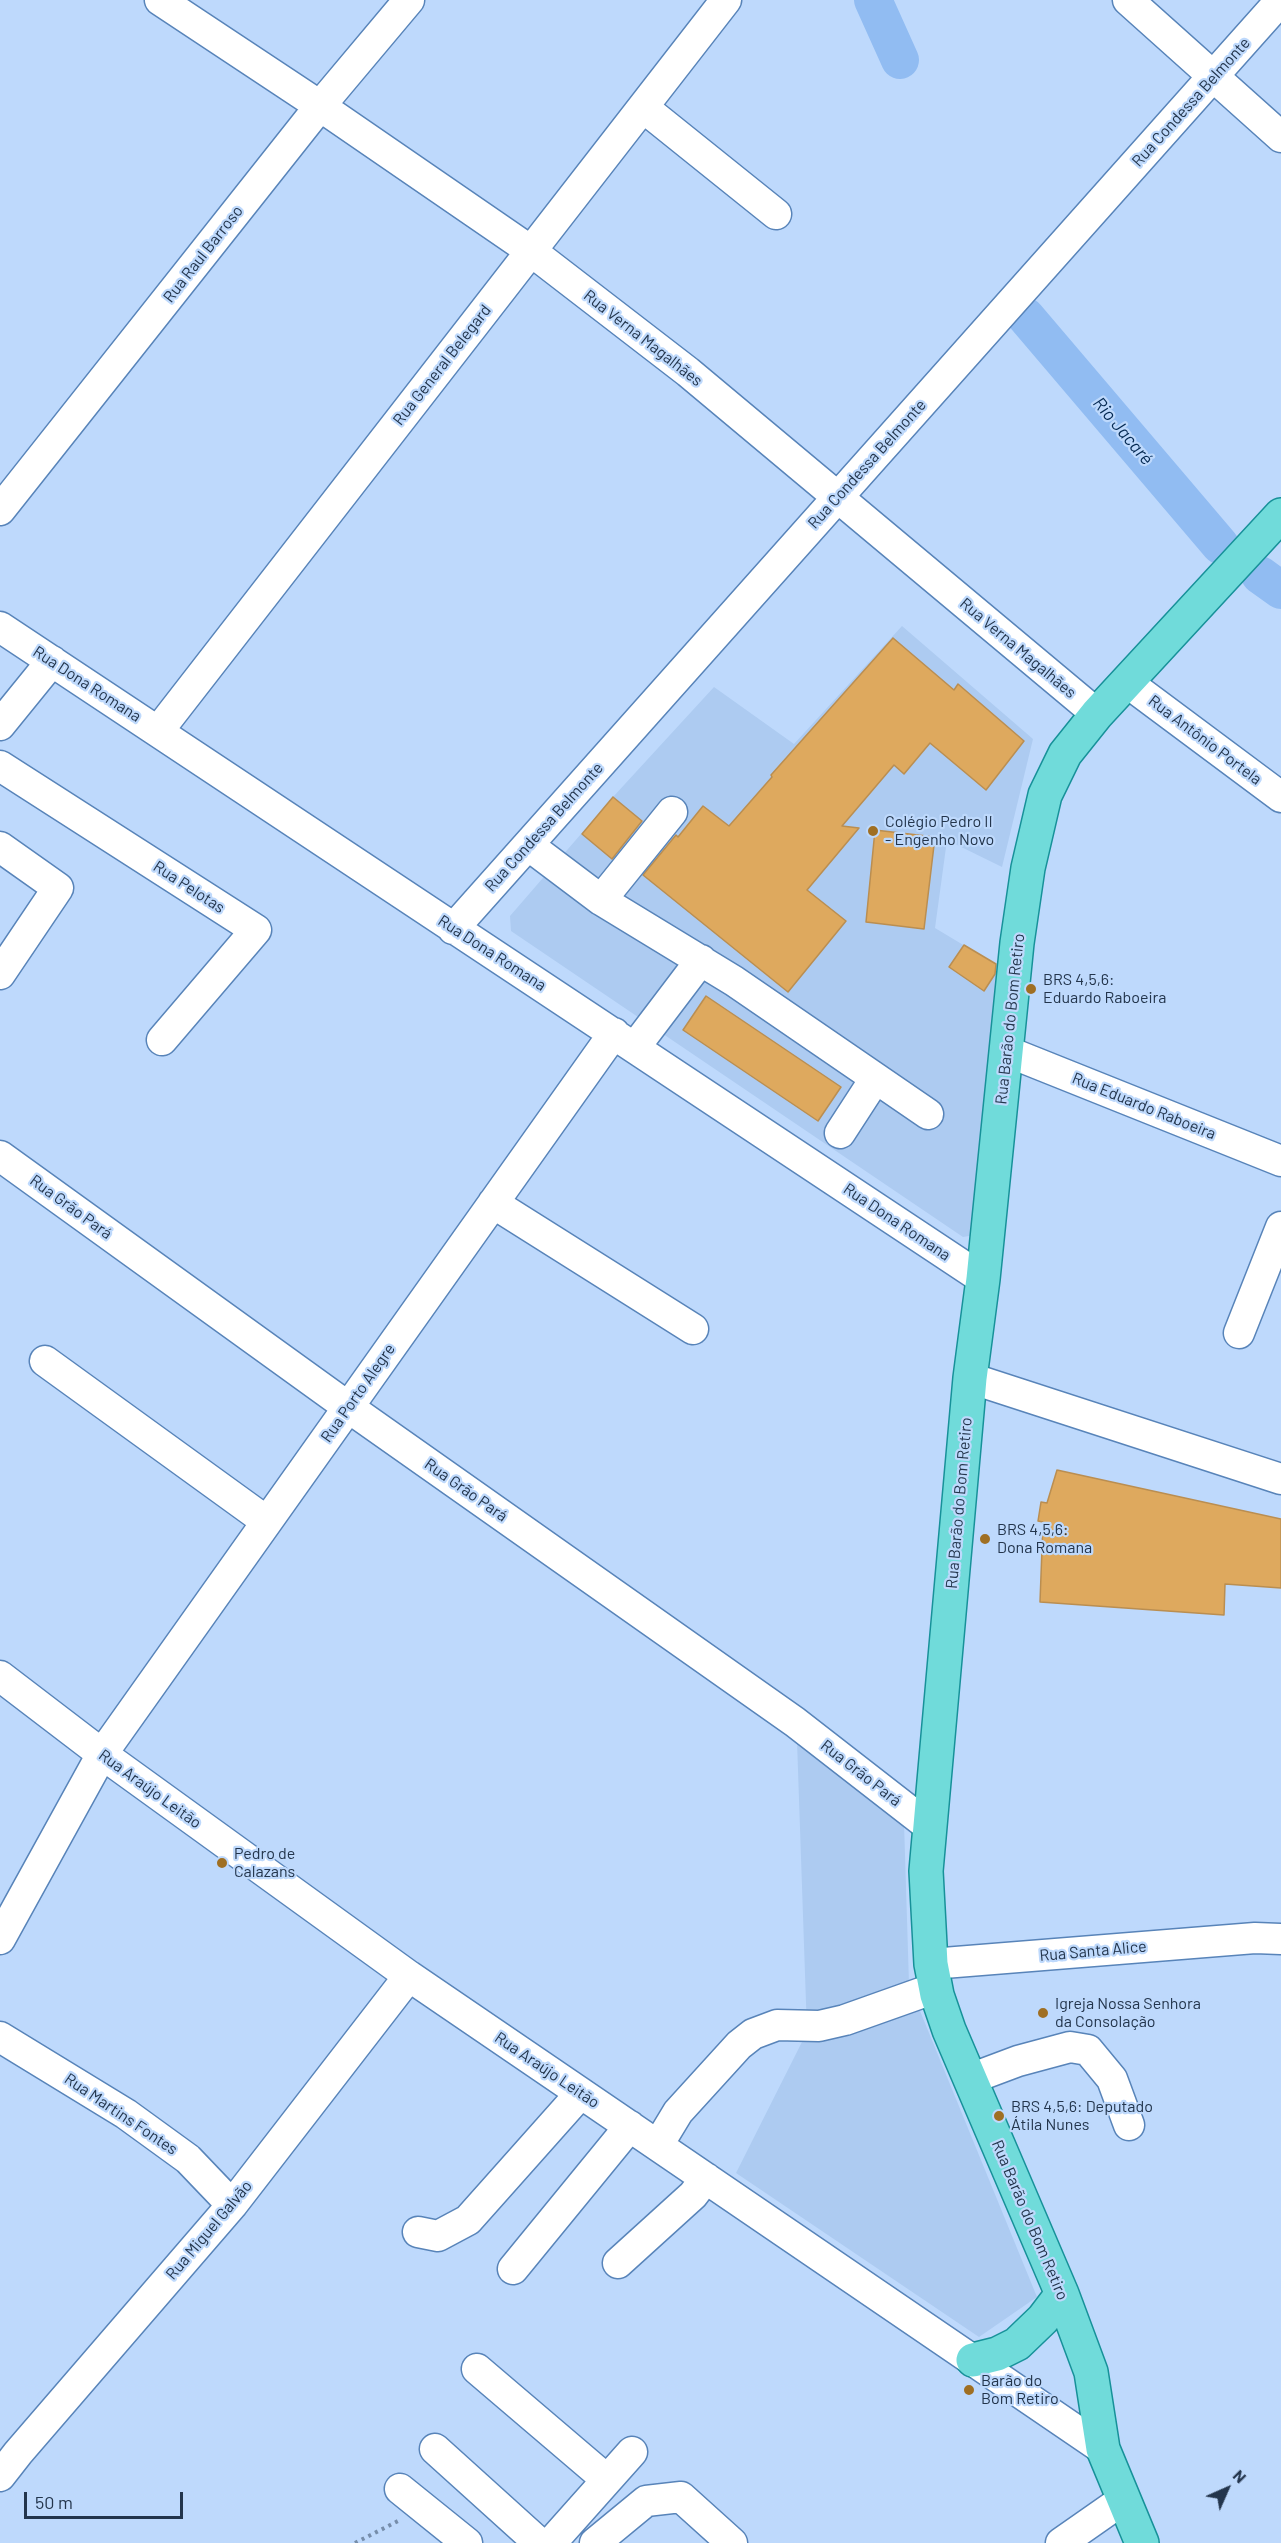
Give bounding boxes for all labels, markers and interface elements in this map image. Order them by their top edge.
street label: Rua Condessa Belmonte [1128,33,1254,171]
street label: Rua Raul Barroso [159,202,247,306]
street label: Rua Verna Magalhães [580,286,706,390]
street label: Rua General Belegard [389,301,495,429]
water label: Rio Jacaré [1088,393,1158,469]
street label: Rua Condessa Belmonte [804,395,930,533]
street label: Rua Verna Magalhães [956,594,1080,702]
street label: Rua Dona Romana [29,642,145,726]
street label: Rua Antônio Portela [1145,691,1265,789]
street label: Rua Condessa Belmonte [481,758,607,896]
place label: Colégio Pedro II - Engenho Novo [885,812,994,850]
marker: Colégio Pedro II - Engenho Novo [866,824,880,838]
street label: Rua Pelotas [150,857,228,917]
street label: Rua Dona Romana [434,911,550,995]
street label: Rua Barão do Bom Retiro [991,932,1029,1106]
place label: BRS 4,5,6: Eduardo Raboeira [1043,970,1166,1008]
marker: BRS 4,5,6: Eduardo Raboeira [1024,982,1038,996]
street label: Rua Eduardo Raboeira [1069,1068,1219,1144]
street label: Rua Grão Pará [26,1171,116,1243]
street label: Rua Dona Romana [840,1179,954,1265]
street label: Rua Porto Alegre [317,1340,399,1446]
street label: Rua Barão do Bom Retiro [942,1416,976,1590]
street label: Rua Grão Pará [421,1454,511,1526]
place label: BRS 4,5,6: Dona Romana [997,1520,1092,1558]
marker: BRS 4,5,6: Dona Romana [978,1532,992,1546]
street label: Rua Grão Pará [817,1736,905,1810]
street label: Rua Araújo Leitão [95,1745,205,1833]
place label: Pedro de Calazans [234,1844,295,1882]
marker: Pedro de Calazans [215,1856,229,1870]
street label: Rua Santa Alice [1039,1937,1147,1965]
place label: Igreja Nossa Senhora da Consolação [1055,1994,1201,2032]
marker: Igreja Nossa Senhora da Consolação [1036,2006,1050,2020]
street label: Rua Araújo Leitão [491,2028,603,2112]
street label: Rua Martins Fontes [61,2069,181,2159]
place label: BRS 4,5,6: Deputado Átila Nunes [1011,2097,1153,2135]
marker: BRS 4,5,6: Deputado Átila Nunes [992,2109,1006,2123]
street label: Rua Barão do Bom Retiro [988,2137,1072,2303]
street label: Rua Miguel Galvão [162,2177,256,2283]
place label: Barão do Bom Retiro [981,2371,1059,2409]
marker: Barão do Bom Retiro [962,2383,976,2397]
north arrow [1197,2459,1257,2519]
text: N [1230,2465,1251,2486]
scale bar [27,2480,186,2518]
text: 50 m [35,2491,73,2513]

